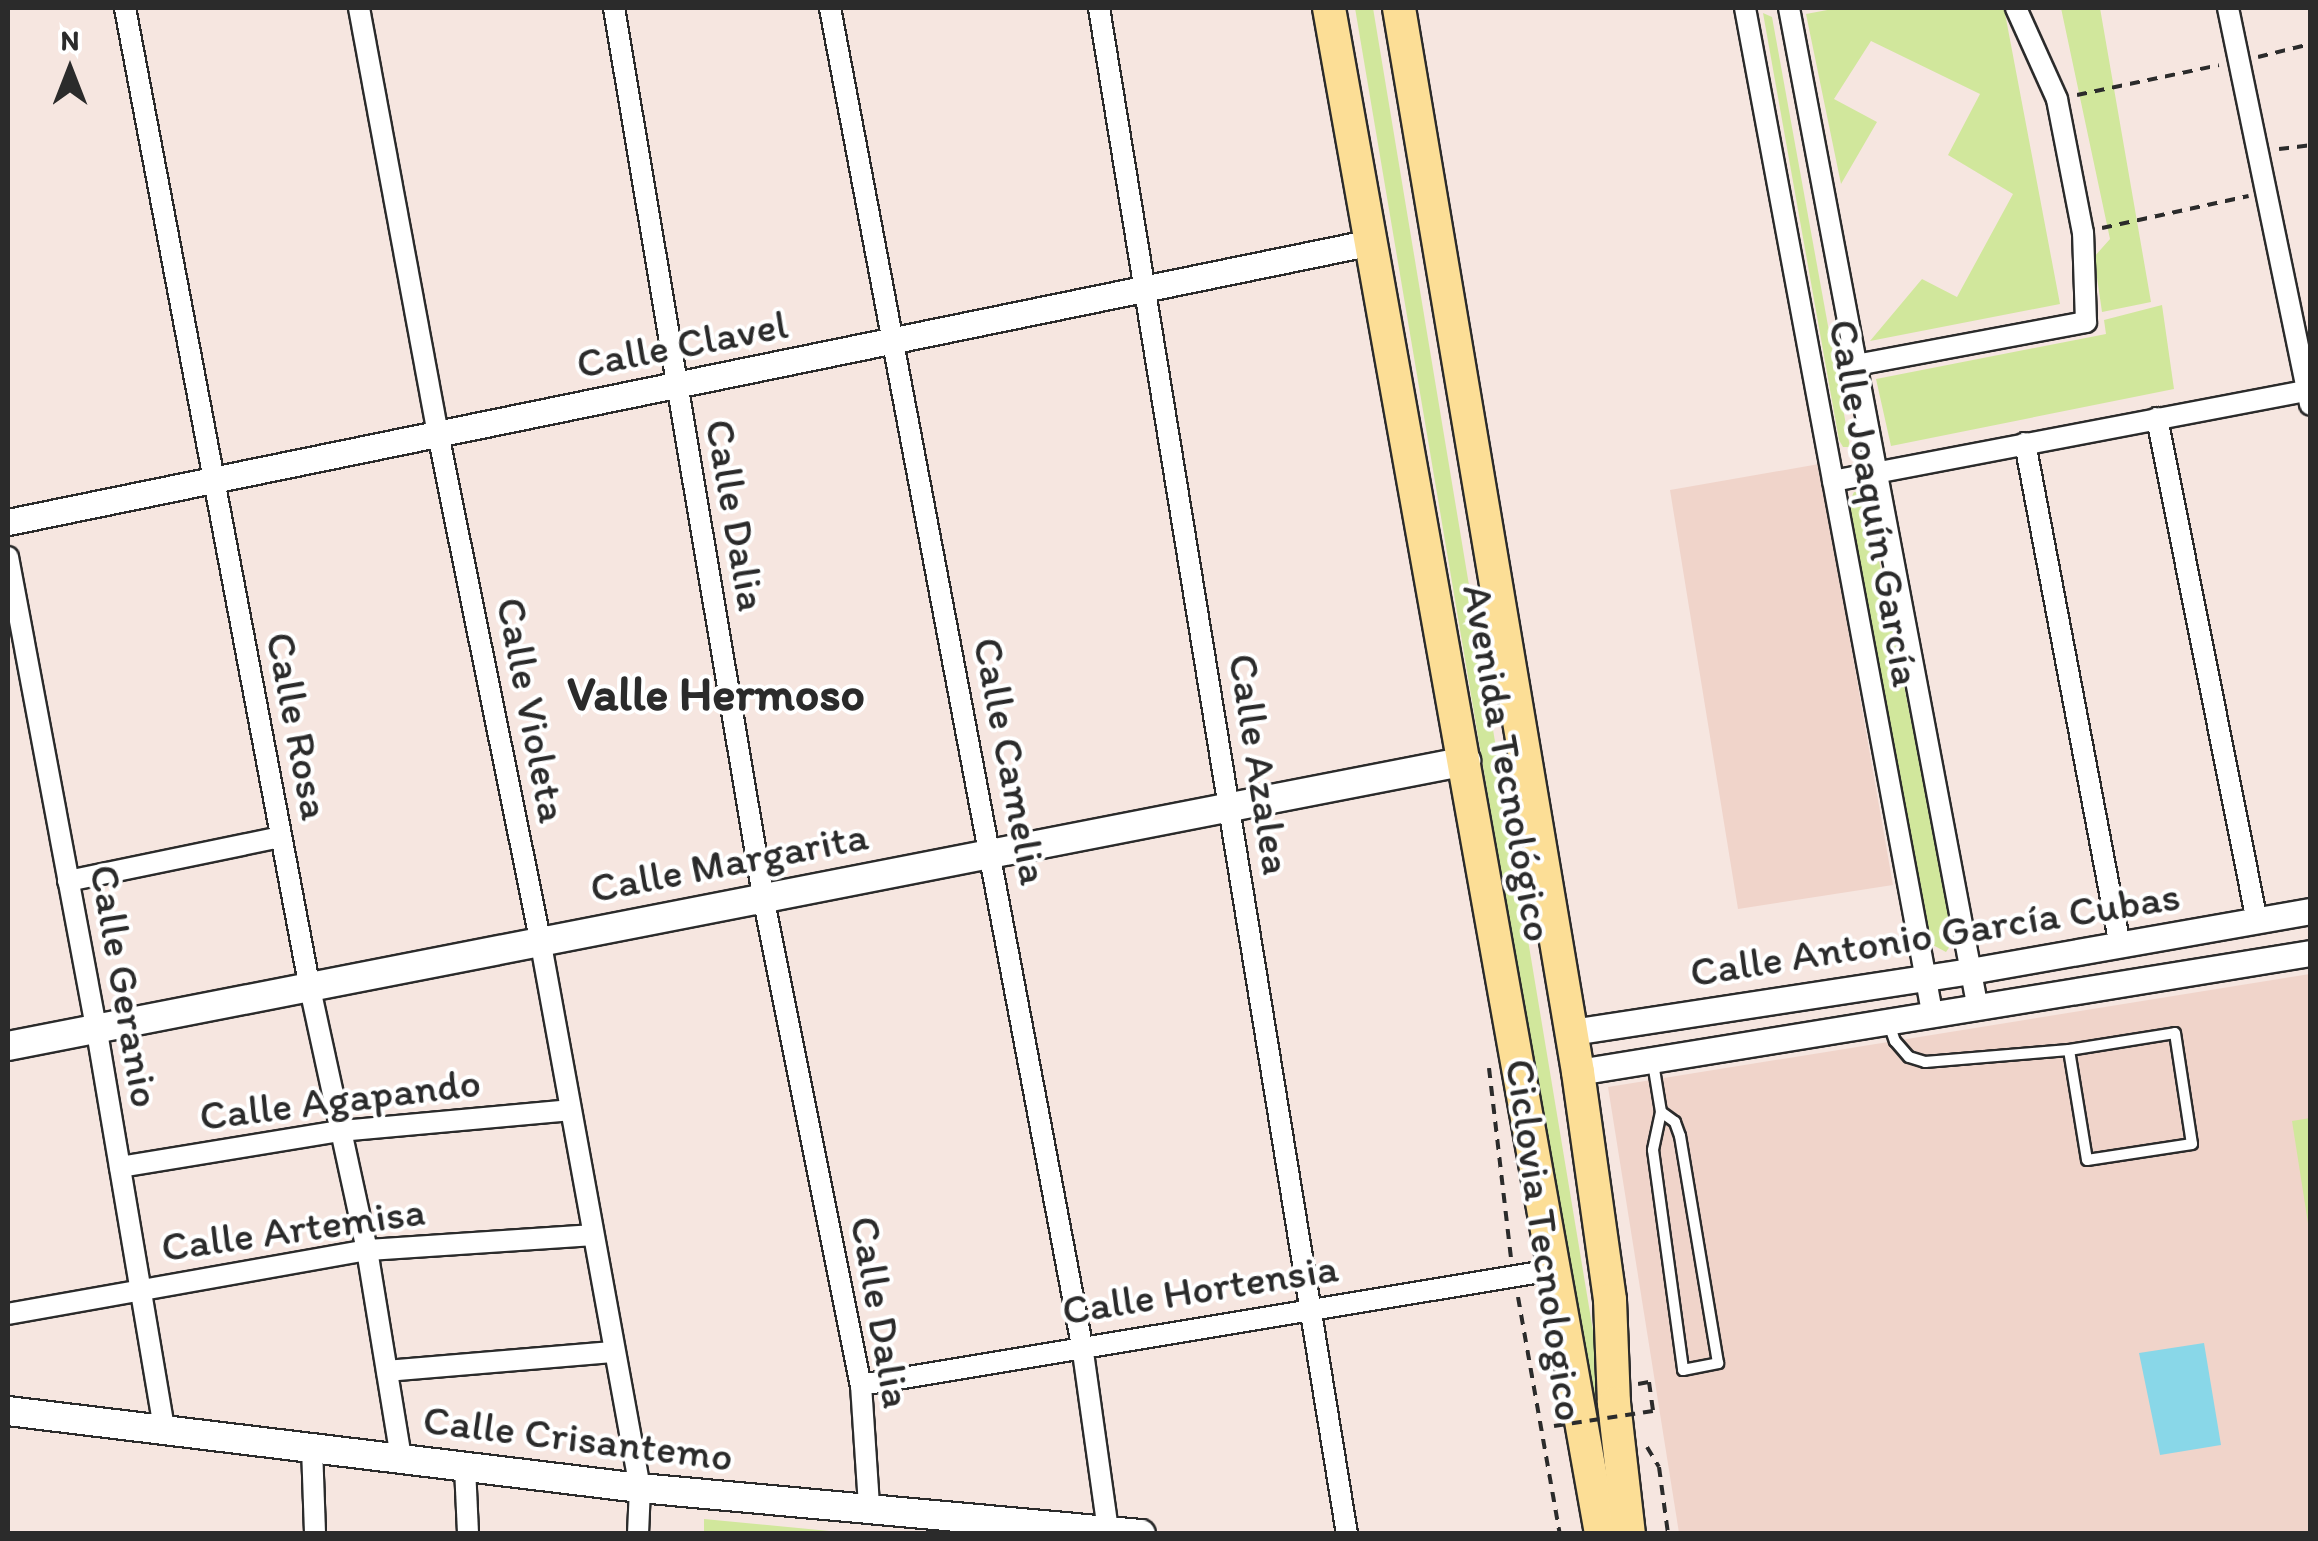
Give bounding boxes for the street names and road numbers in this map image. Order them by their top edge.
street label: Calle Clavel [572,299,792,389]
street label: Calle Joaquín García [1818,317,1932,689]
street label: Calle Dalia [694,414,778,616]
street label: Avenida Tecnológico [1452,580,1564,946]
street label: Calle Violeta [485,593,579,827]
street label: Calle Rosa [255,629,341,823]
street label: Calle Camelia [962,633,1060,889]
street label: Calle Azalea [1218,649,1302,879]
street label: Calle Margarita [586,810,872,914]
street label: Calle Geranio [79,862,171,1110]
street label: Calle Antonio García Cubas [1687,870,2183,998]
street label: Calle Agapando [197,1057,483,1141]
street label: Ciclovia Tecnologico [1495,1058,1595,1422]
street label: Calle Artemisa [157,1185,429,1273]
street label: Calle Dalia [839,1211,923,1413]
street label: Calle Hortensia [1058,1242,1342,1336]
street label: Calle Crisantemo [421,1394,735,1482]

